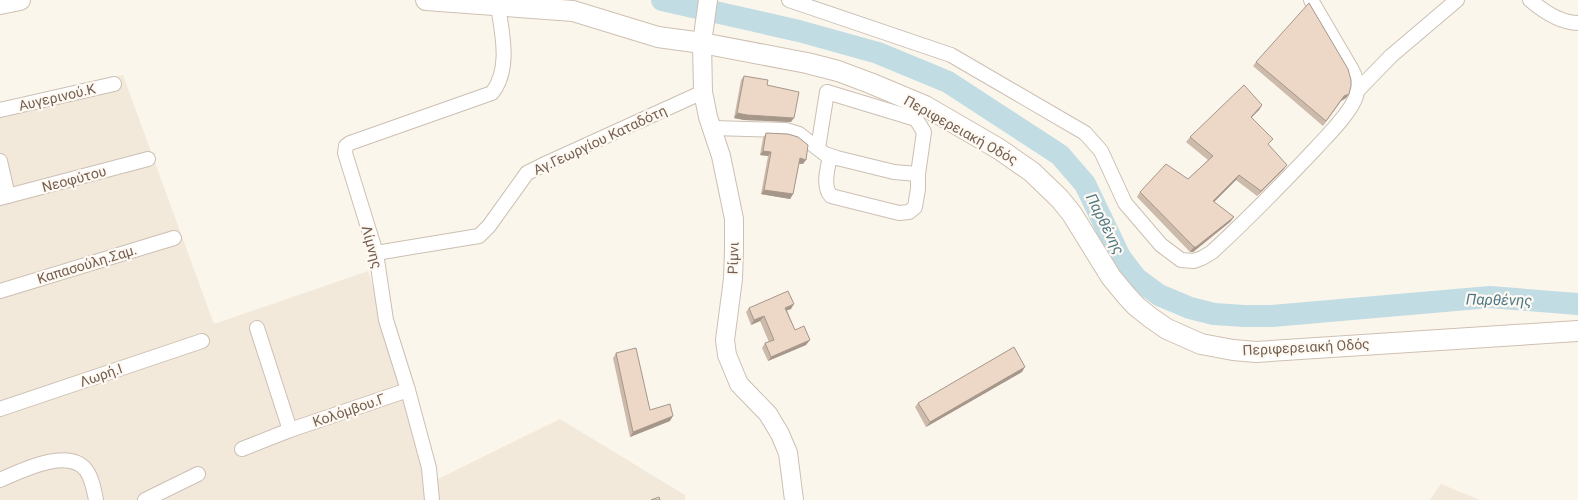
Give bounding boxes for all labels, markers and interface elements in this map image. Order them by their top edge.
street label: Αυγερινού.Κ [17,80,97,114]
street label: Περιφερειακή Οδός [901,92,1021,169]
street label: Αγ.Γεωργίου Καταδότη [531,102,669,178]
street label: Νεοφύτου [40,163,108,196]
water label: Παρθένης [1082,190,1128,258]
street label: Λίμνης [359,224,385,270]
street label: Καπασούλη.Σαμ. [35,241,139,287]
street label: Ρίμνι [724,241,742,275]
water label: Παρθένης [1466,290,1532,310]
street label: Περιφερειακή Οδός [1242,336,1370,359]
street label: Λωρή.Ι [78,360,124,390]
street label: Κολόμβου.Γ [311,390,388,430]

